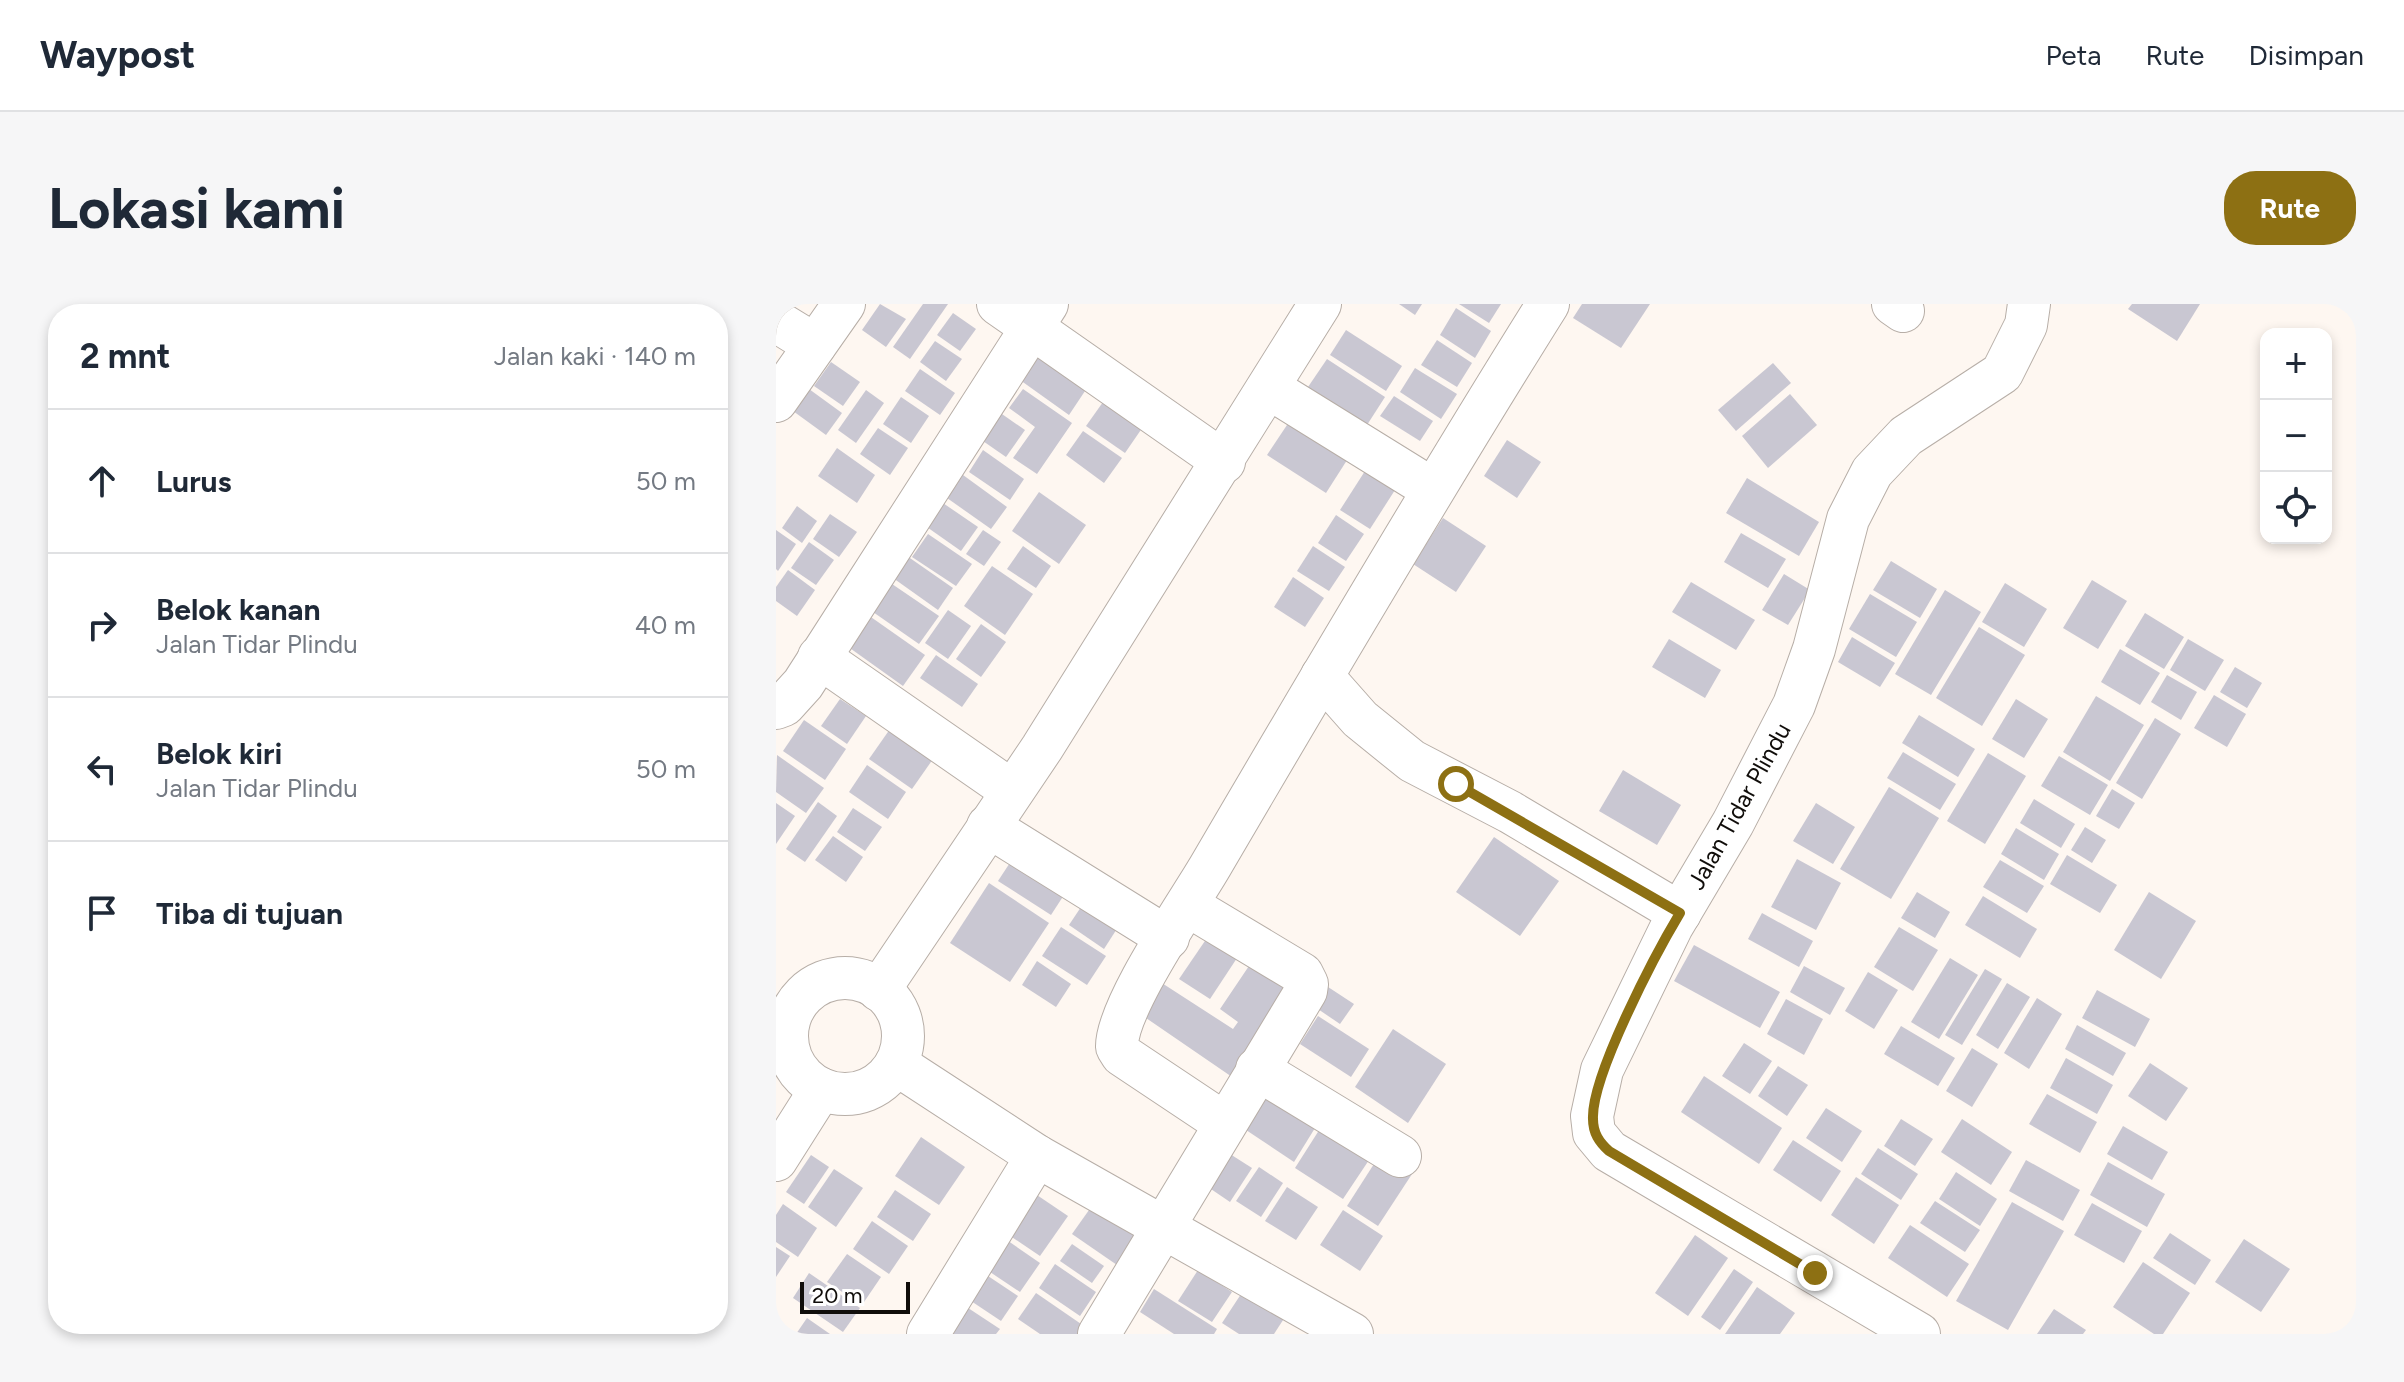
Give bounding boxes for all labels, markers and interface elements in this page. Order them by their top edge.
text: Waypost [40,32,195,78]
text: Peta [2045,38,2101,72]
text: Rute [2145,38,2204,72]
text: Disimpan [2248,38,2364,72]
button: Rute [2224,171,2356,245]
text: Lokasi kami [48,175,345,242]
map controls [2260,328,2332,544]
button: + [2260,328,2332,400]
text: 2 mnt [80,336,170,377]
text: Jalan kaki · 140 m [494,340,696,372]
button: − [2260,400,2332,472]
icon: ahead [80,459,124,503]
text: Lurus [156,463,232,500]
text: 50 m [636,465,696,497]
button: locate [2260,472,2332,544]
text: Belok kanan [156,591,321,628]
icon: right [80,603,124,647]
text: 40 m [635,609,696,641]
text: Jalan Tidar Plindu [156,628,358,660]
street label: Jalan Tidar Plindu [1681,718,1797,894]
text: Belok kiri [156,735,282,772]
icon: left [80,747,124,791]
text: 50 m [636,753,696,785]
route start [1438,766,1474,802]
text: Jalan Tidar Plindu [156,772,358,804]
icon: arrive [80,891,124,935]
text: Tiba di tujuan [156,895,343,932]
route end [1797,1255,1833,1291]
scale bar [800,1278,910,1314]
text: 20 m [812,1282,863,1309]

